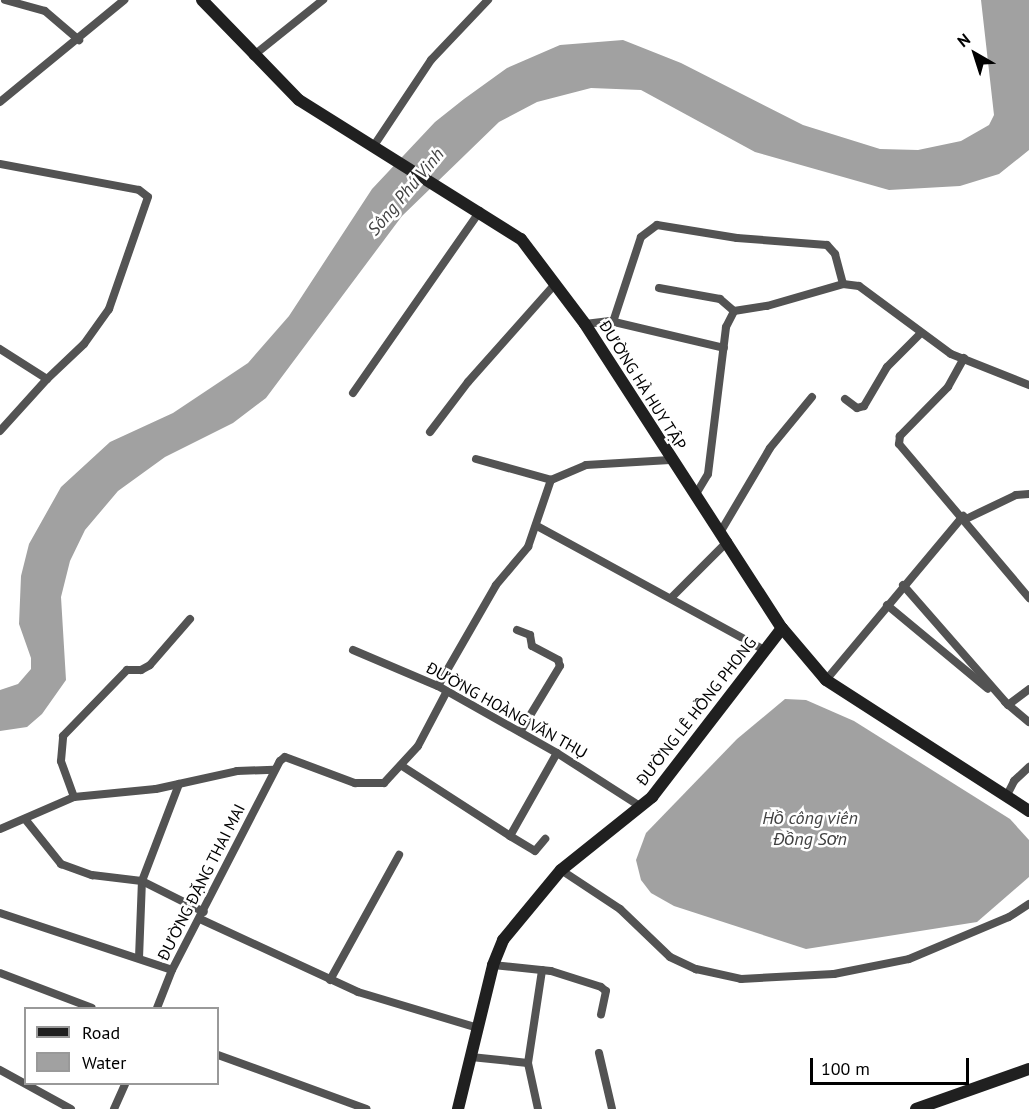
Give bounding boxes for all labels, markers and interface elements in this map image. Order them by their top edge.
north arrow [945,24,1005,84]
text: N [953,29,974,51]
water label: Sông Phú Vinh [363,144,449,240]
street label: ĐƯỜNG HÀ HUY TẬP [595,316,691,454]
street label: ĐƯỜNG LÊ HỒNG PHONG [632,633,760,789]
street label: ĐƯỜNG HOÀNG VĂN THỤ [423,657,591,763]
street label: ĐƯỜNG ĐẶNG THAI MAI [153,800,249,964]
water label: Hồ công viên Đồng Sơn [762,808,858,850]
legend [24,1007,219,1085]
text: Road [82,1021,120,1044]
scale bar [813,1046,972,1084]
text: Water [82,1051,126,1074]
text: 100 m [821,1057,870,1080]

